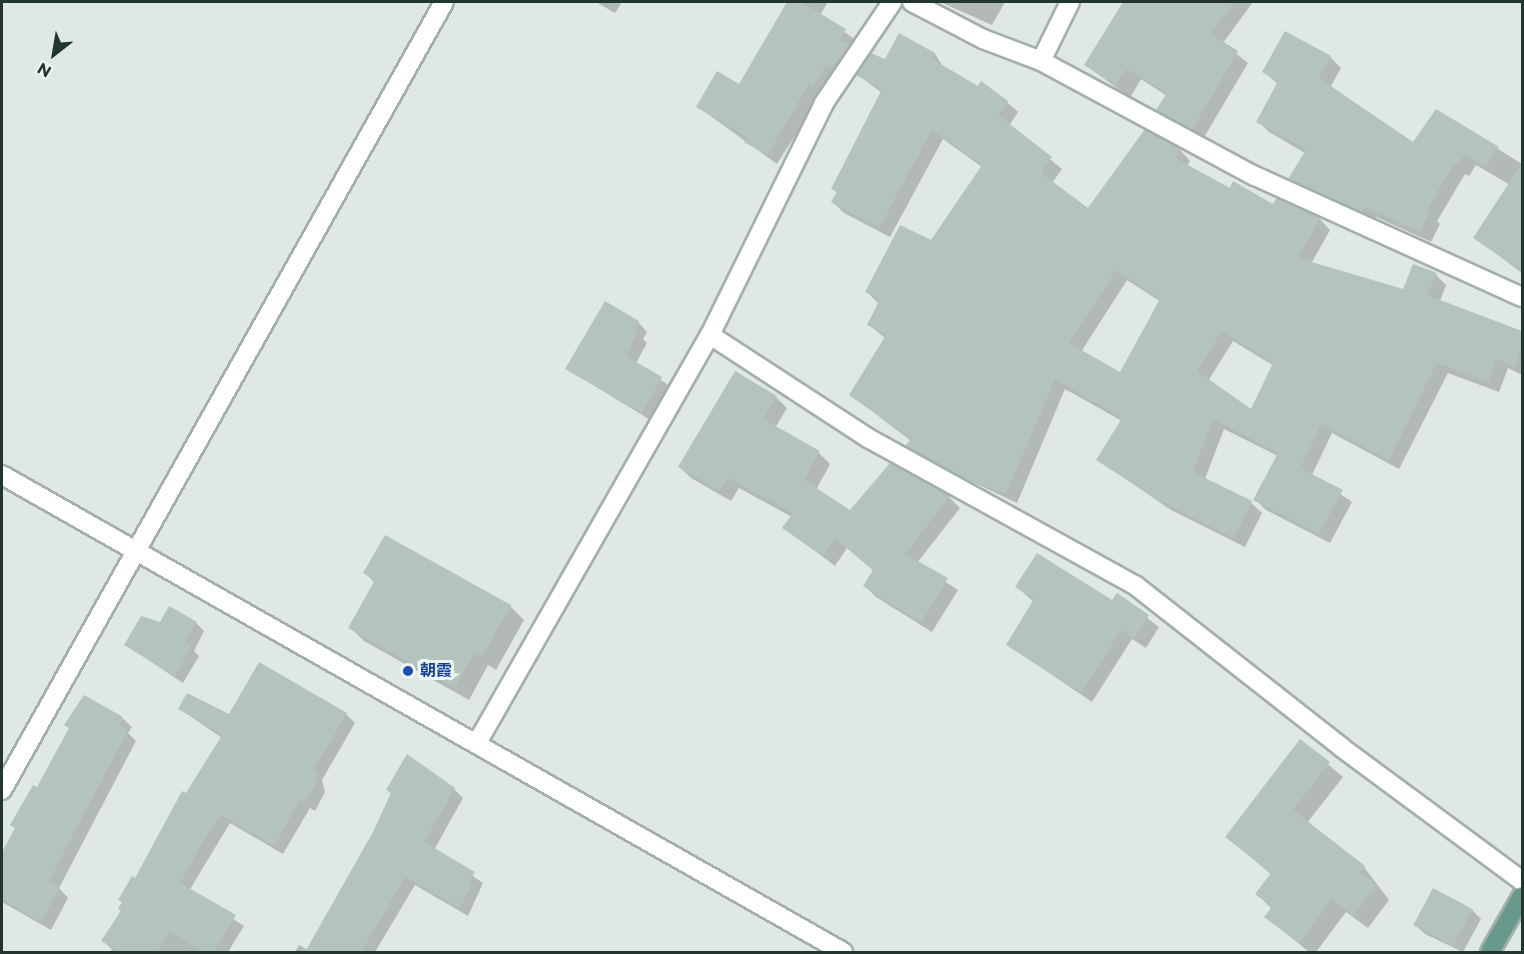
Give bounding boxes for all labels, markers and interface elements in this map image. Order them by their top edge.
north arrow [24,24,84,84]
text: N [34,58,55,81]
place label: 朝霞 [420,661,452,681]
marker: 朝霞 [401,664,415,678]

